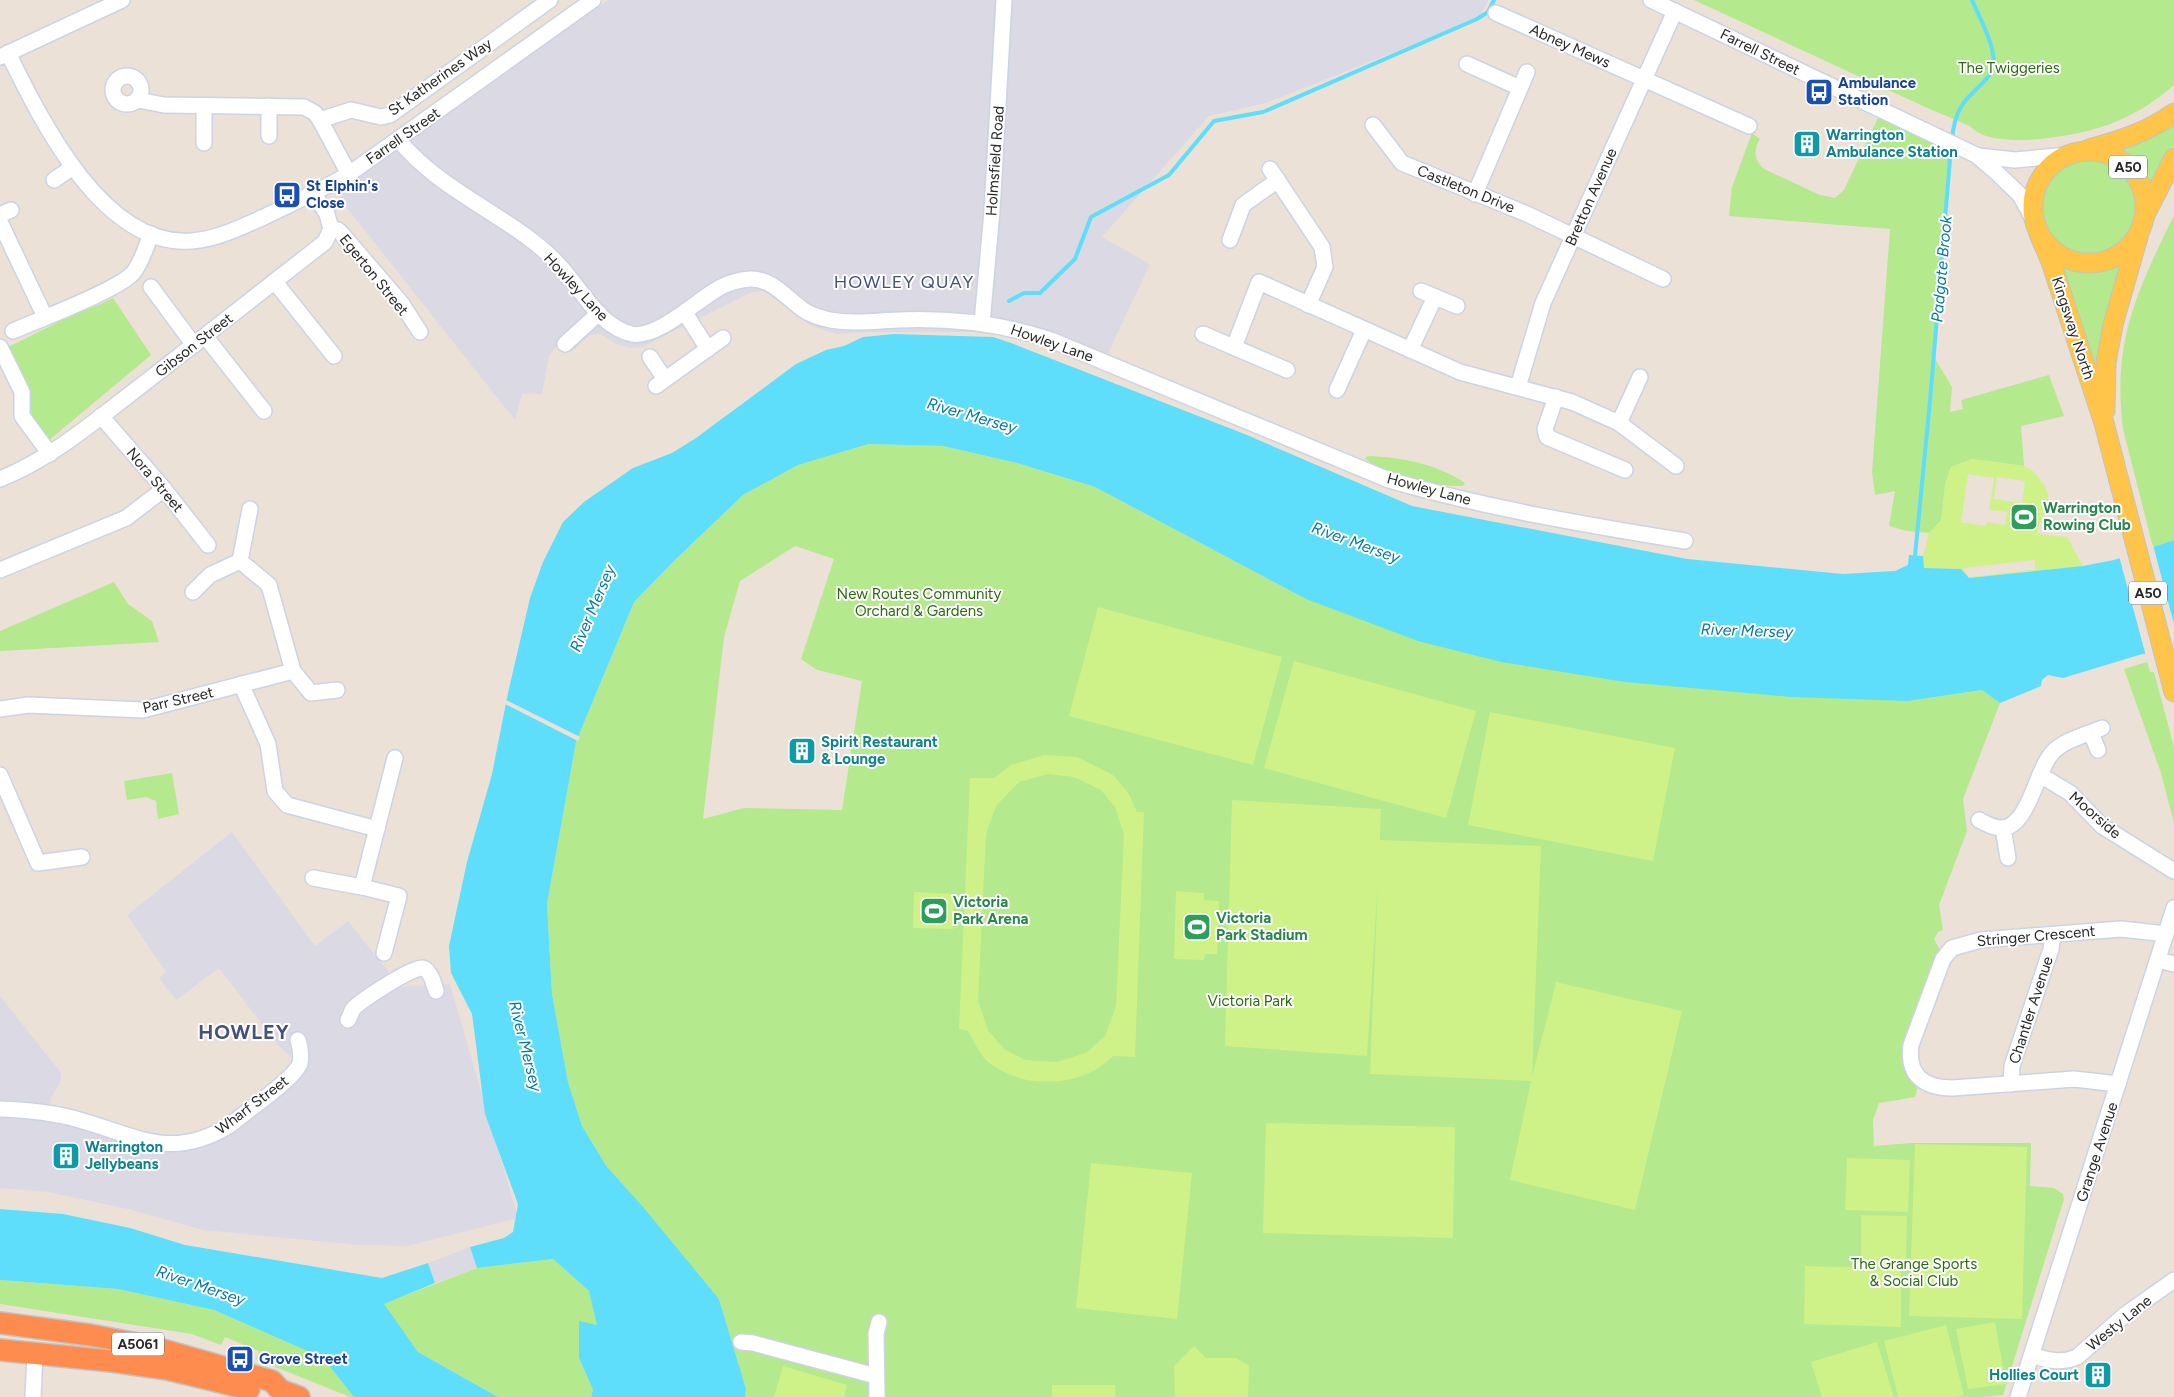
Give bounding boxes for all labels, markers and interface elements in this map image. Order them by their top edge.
street label: Abney Mews [1527,20,1613,72]
street label: Farrell Street [1717,25,1803,79]
street label: St Katherines Way [385,34,495,120]
park label: The Twiggeries [1958,59,2060,77]
place label: Ambulance Station [1838,74,1917,109]
bus stop icon: Ambulance Station [1804,77,1834,107]
street label: Farrell Street [362,104,444,168]
street label: Holmsfield Road [982,105,1008,217]
place label: Warrington Ambulance Station [1826,126,1958,161]
building icon: Warrington Ambulance Station [1792,129,1822,159]
street label: Bretton Avenue [1561,145,1621,249]
road number: A50 [2109,156,2147,178]
street label: Castleton Drive [1415,161,1517,217]
place label: St Elphin's Close [306,177,378,212]
bus stop icon: St Elphin's Close [272,180,302,210]
water label: Padgate Brook [1927,214,1956,323]
street label: Egerton Street [336,231,412,320]
street label: Howley Lane [540,249,612,325]
district label: HOWLEY QUAY [834,271,974,293]
street label: Kingsway North [2048,274,2098,382]
street label: Gibson Street [152,309,237,381]
street label: Howley Lane [1008,320,1096,366]
water label: River Mersey [925,394,1019,438]
street label: Nora Street [123,444,187,516]
street label: Howley Lane [1385,469,1473,509]
place label: Warrington Rowing Club [2043,499,2131,534]
sports icon: Warrington Rowing Club [2009,502,2039,532]
water label: River Mersey [1309,518,1403,567]
water label: River Mersey [566,561,619,654]
road number: A50 [2129,582,2167,604]
park label: New Routes Community Orchard & Gardens [837,585,1002,620]
water label: River Mersey [1700,619,1794,642]
street label: Parr Street [141,683,215,717]
place label: Spirit Restaurant & Lounge [821,733,938,768]
building icon: Spirit Restaurant & Lounge [787,736,817,766]
street label: Moorside [2065,788,2125,842]
place label: Victoria Park Arena [953,893,1028,928]
sports icon: Victoria Park Arena [919,896,949,926]
place label: Victoria Park Stadium [1216,909,1308,944]
sports icon: Victoria Park Stadium [1182,912,1212,942]
street label: Stringer Crescent [1976,922,2096,950]
street label: Chantler Avenue [2005,954,2057,1066]
park label: Victoria Park [1208,992,1293,1010]
water label: River Mersey [505,999,546,1094]
district label: HOWLEY [198,1020,290,1044]
street label: Wharf Street [212,1072,292,1138]
street label: Grange Avenue [2072,1100,2122,1204]
place label: Warrington Jellybeans [85,1138,163,1173]
building icon: Warrington Jellybeans [51,1141,81,1171]
park label: The Grange Sports & Social Club [1851,1255,1977,1290]
water label: River Mersey [154,1261,248,1310]
street label: Westy Lane [2083,1291,2155,1355]
road number: A5061 [112,1332,164,1356]
bus stop icon: Grove Street [225,1344,255,1374]
place label: Grove Street [259,1350,348,1368]
building icon: Hollies Court [2083,1360,2113,1390]
place label: Hollies Court [1989,1366,2079,1384]

